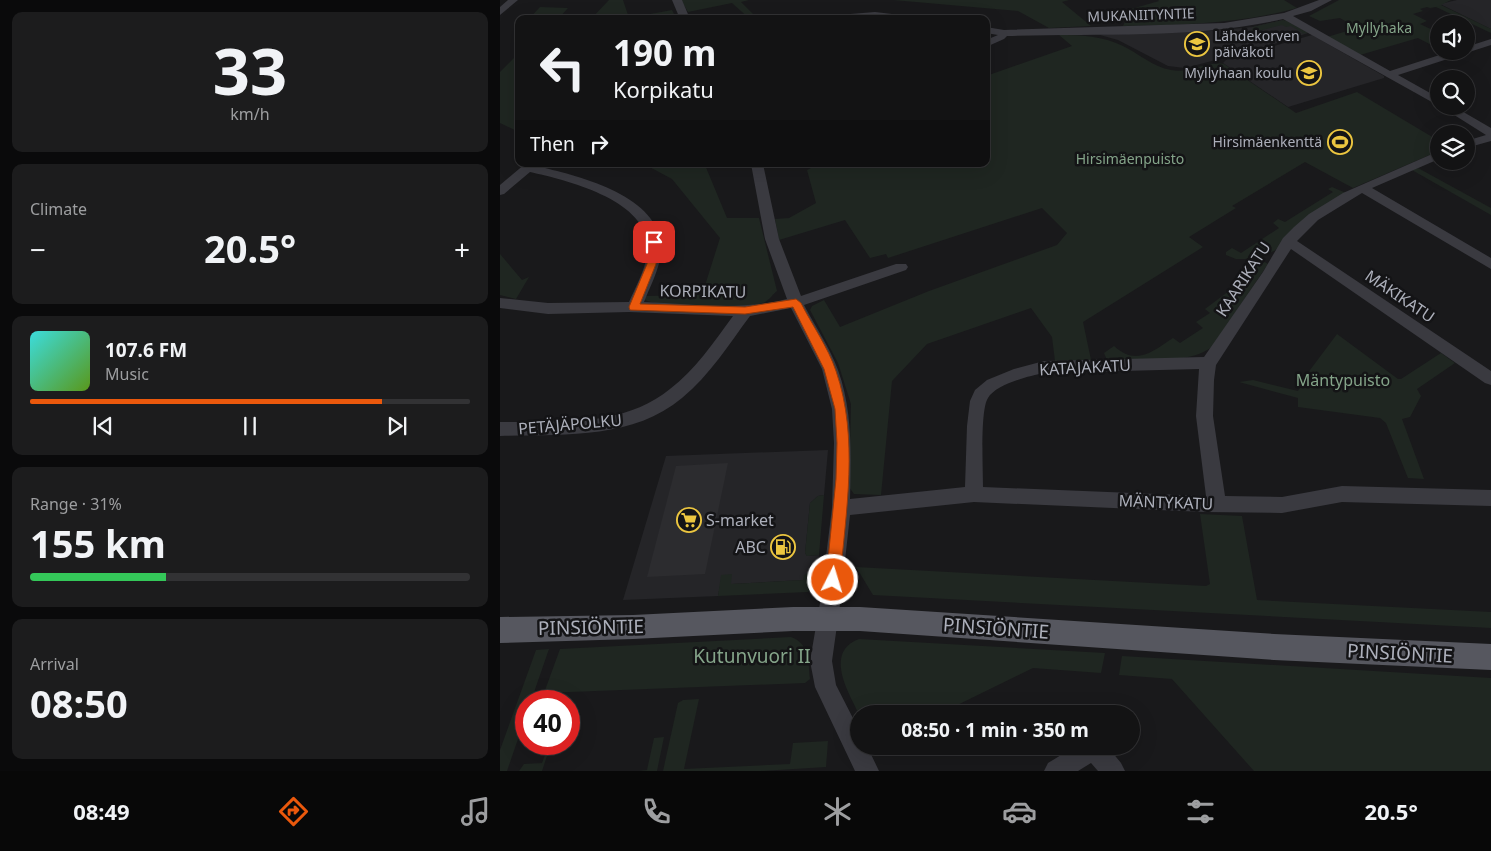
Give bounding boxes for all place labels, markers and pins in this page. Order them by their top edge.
place label: Lähdekorven päiväkoti [1214,26,1300,61]
school or university icon: Lähdekorven päiväkoti [1184,31,1210,57]
school or university icon: Myllyhaan koulu [1296,60,1322,86]
place label: Myllyhaan koulu [1184,63,1292,82]
sports icon: Hirsimäenkenttä [1327,129,1353,155]
place label: Hirsimäenkenttä [1212,132,1322,151]
pin [633,221,675,263]
supermarket icon: S-market [676,507,702,533]
place label: S-market [706,509,774,531]
fuel station icon: ABC [770,534,796,560]
place label: ABC [735,536,766,558]

